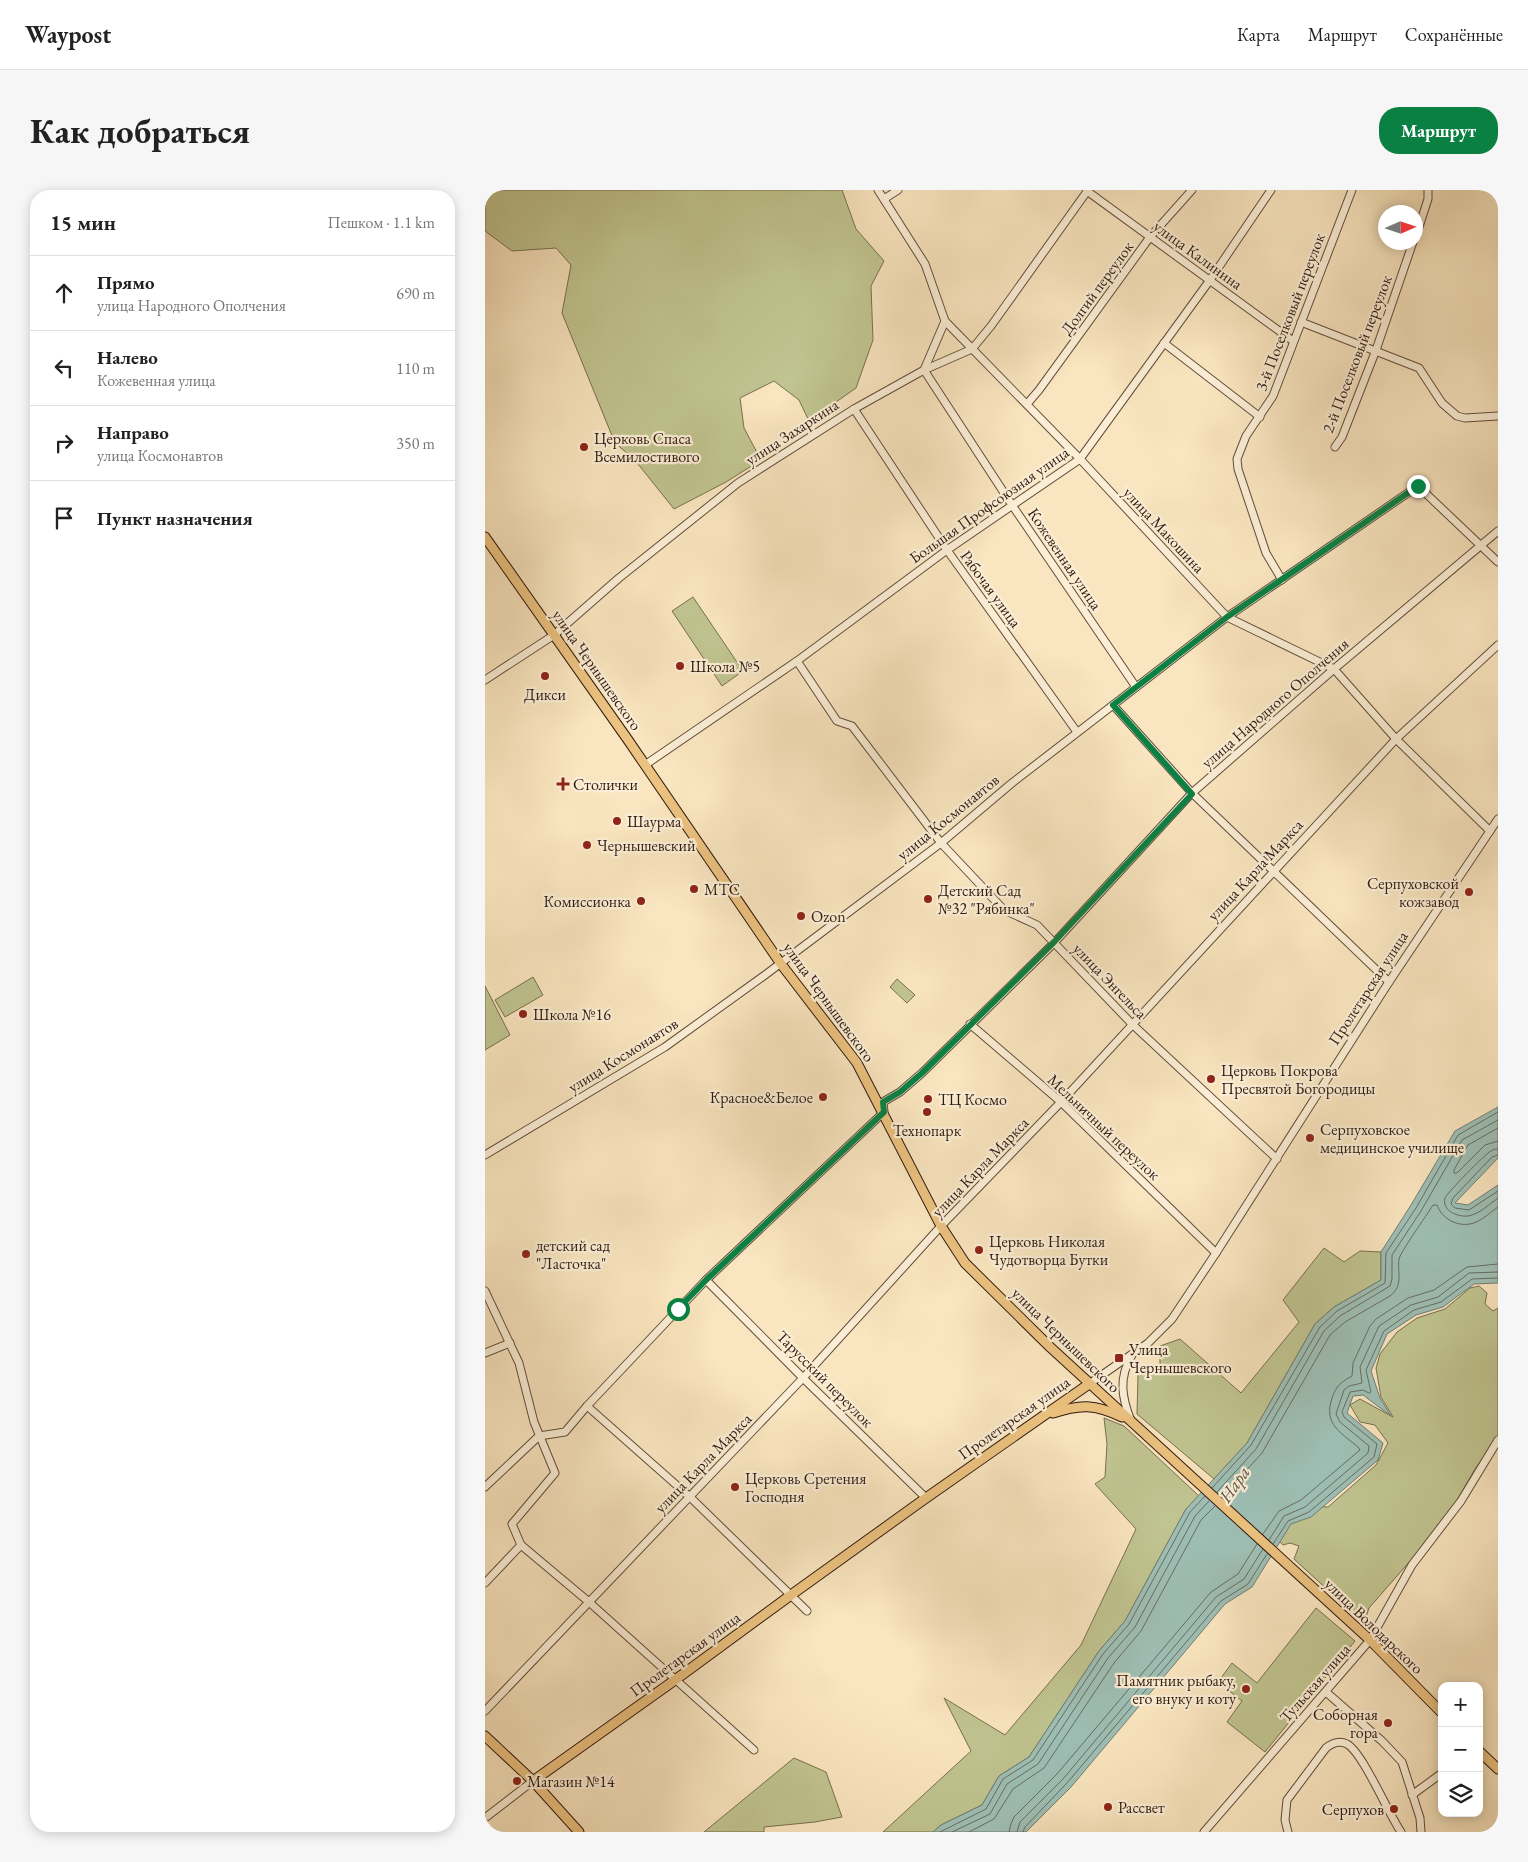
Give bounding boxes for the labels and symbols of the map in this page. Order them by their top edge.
north arrow [1378,205,1423,250]
street label: улица Калинина [1149,216,1247,295]
street label: 3-й Поселковый переулок [1250,230,1330,394]
street label: Долгий переулок [1056,237,1138,339]
street label: 2-й Поселковый переулок [1317,272,1397,436]
street label: улица Захаркина [741,394,843,470]
place label: Церковь Спаса Всемилостивого [594,428,700,467]
marker: Церковь Спаса Всемилостивого [578,441,590,453]
street label: Большая Профсоюзная улица [905,441,1074,568]
route end [1407,475,1430,498]
street label: улица Макошина [1119,482,1210,578]
street label: Кожевенная улица [1023,504,1107,615]
street label: Рабочая улица [956,546,1027,632]
street label: улица Чернышевского [547,605,647,735]
street label: улица Народного Ополчения [1197,633,1353,773]
place label: Школа №5 [690,656,760,677]
marker: Школа №5 [674,660,686,672]
marker: Дикси [539,670,551,682]
place label: Дикси [524,684,566,705]
street label: улица Космонавтов [892,769,1004,865]
place label: Столички [573,774,638,795]
marker: Столички [557,778,569,790]
place label: Шаурма [627,811,682,832]
street label: улица Карла Маркса [1202,814,1308,925]
marker: Шаурма [611,815,623,827]
place label: Чернышевский [597,835,696,856]
marker: Чернышевский [581,839,593,851]
place label: Серпуховской кожзавод [1367,873,1460,912]
place label: МТС [704,879,740,900]
place label: Детский Сад №32 "Рябинка" [938,880,1035,919]
marker: МТС [688,883,700,895]
marker: Серпуховской кожзавод [1463,886,1475,898]
place label: Комиссионка [544,891,632,912]
marker: Детский Сад №32 "Рябинка" [922,893,934,905]
marker: Комиссионка [635,895,647,907]
place label: Ozon [811,906,846,927]
marker: Ozon [795,910,807,922]
street label: Пролетарская улица [1323,926,1413,1049]
street label: улица Чернышевского [778,938,880,1066]
street label: улица Энгельса [1068,938,1152,1024]
place label: Школа №16 [533,1004,611,1025]
marker: Школа №16 [517,1008,529,1020]
street label: улица Космонавтов [564,1013,682,1097]
place label: Церковь Покрова Пресвятой Богородицы [1221,1060,1376,1099]
street label: Мельничный переулок [1043,1069,1165,1185]
marker: Церковь Покрова Пресвятой Богородицы [1205,1073,1217,1085]
place label: Красное&Белое [710,1087,813,1108]
place label: ТЦ Космо [938,1089,1007,1110]
marker: Красное&Белое [817,1091,829,1103]
marker: ТЦ Космо [922,1093,934,1105]
marker: Технопарк [921,1106,933,1118]
street label: улица Карла Маркса [927,1112,1034,1222]
place label: Серпуховское медицинское училище [1320,1119,1464,1158]
place label: Технопарк [893,1120,962,1141]
marker: Серпуховское медицинское училище [1304,1132,1316,1144]
place label: Церковь Николая Чудотворца Бутки [989,1231,1109,1270]
place label: детский сад "Ласточка" [536,1235,611,1274]
marker: Церковь Николая Чудотворца Бутки [973,1244,985,1256]
marker: детский сад "Ласточка" [520,1248,532,1260]
street label: улица Чернышевского [1007,1283,1125,1397]
route start [667,1298,690,1321]
street label: Тарусский переулок [772,1326,878,1432]
place label: Улица Чернышевского [1128,1339,1232,1378]
marker: Улица Чернышевского [1113,1352,1125,1364]
street label: Пролетарская улица [954,1371,1075,1464]
street label: улица Карла Маркса [650,1408,757,1518]
water label: Нара [1213,1461,1255,1508]
place label: Церковь Сретения Господня [745,1468,866,1507]
marker: Церковь Сретения Господня [729,1481,741,1493]
street label: улица Володарского [1320,1573,1428,1679]
street label: Пролетарская улица [625,1606,745,1701]
street label: Тульская улица [1275,1639,1355,1727]
place label: Памятник рыбаку, его внуку и коту [1116,1670,1237,1709]
marker: Памятник рыбаку, его внуку и коту [1240,1683,1252,1695]
place label: Соборная гора [1313,1704,1379,1743]
marker: Соборная гора [1382,1717,1394,1729]
place label: Магазин №14 [527,1771,615,1792]
marker: Магазин №14 [511,1775,523,1787]
place label: Рассвет [1118,1797,1165,1818]
place label: Серпухов [1322,1799,1384,1820]
marker: Рассвет [1102,1801,1114,1813]
marker: Серпухов [1388,1803,1400,1815]

